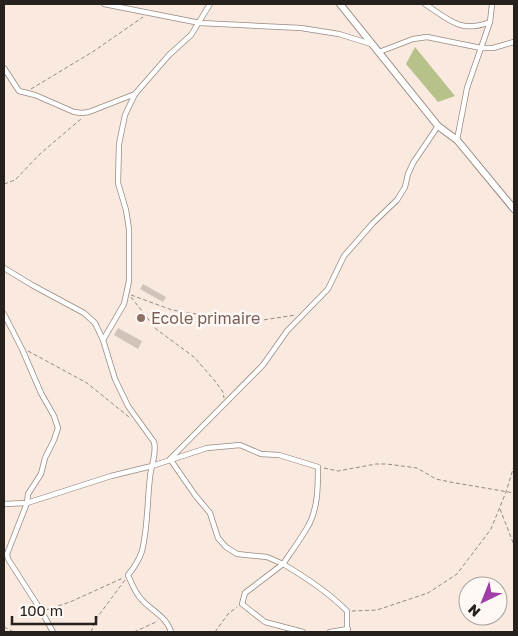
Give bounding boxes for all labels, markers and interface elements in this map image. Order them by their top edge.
place label: Ecole primaire [151,308,260,328]
marker: Ecole primaire [135,312,147,324]
north arrow [458,576,508,626]
scale bar [12,594,96,626]
text: 100 m [20,601,63,619]
text: N [464,601,483,621]

